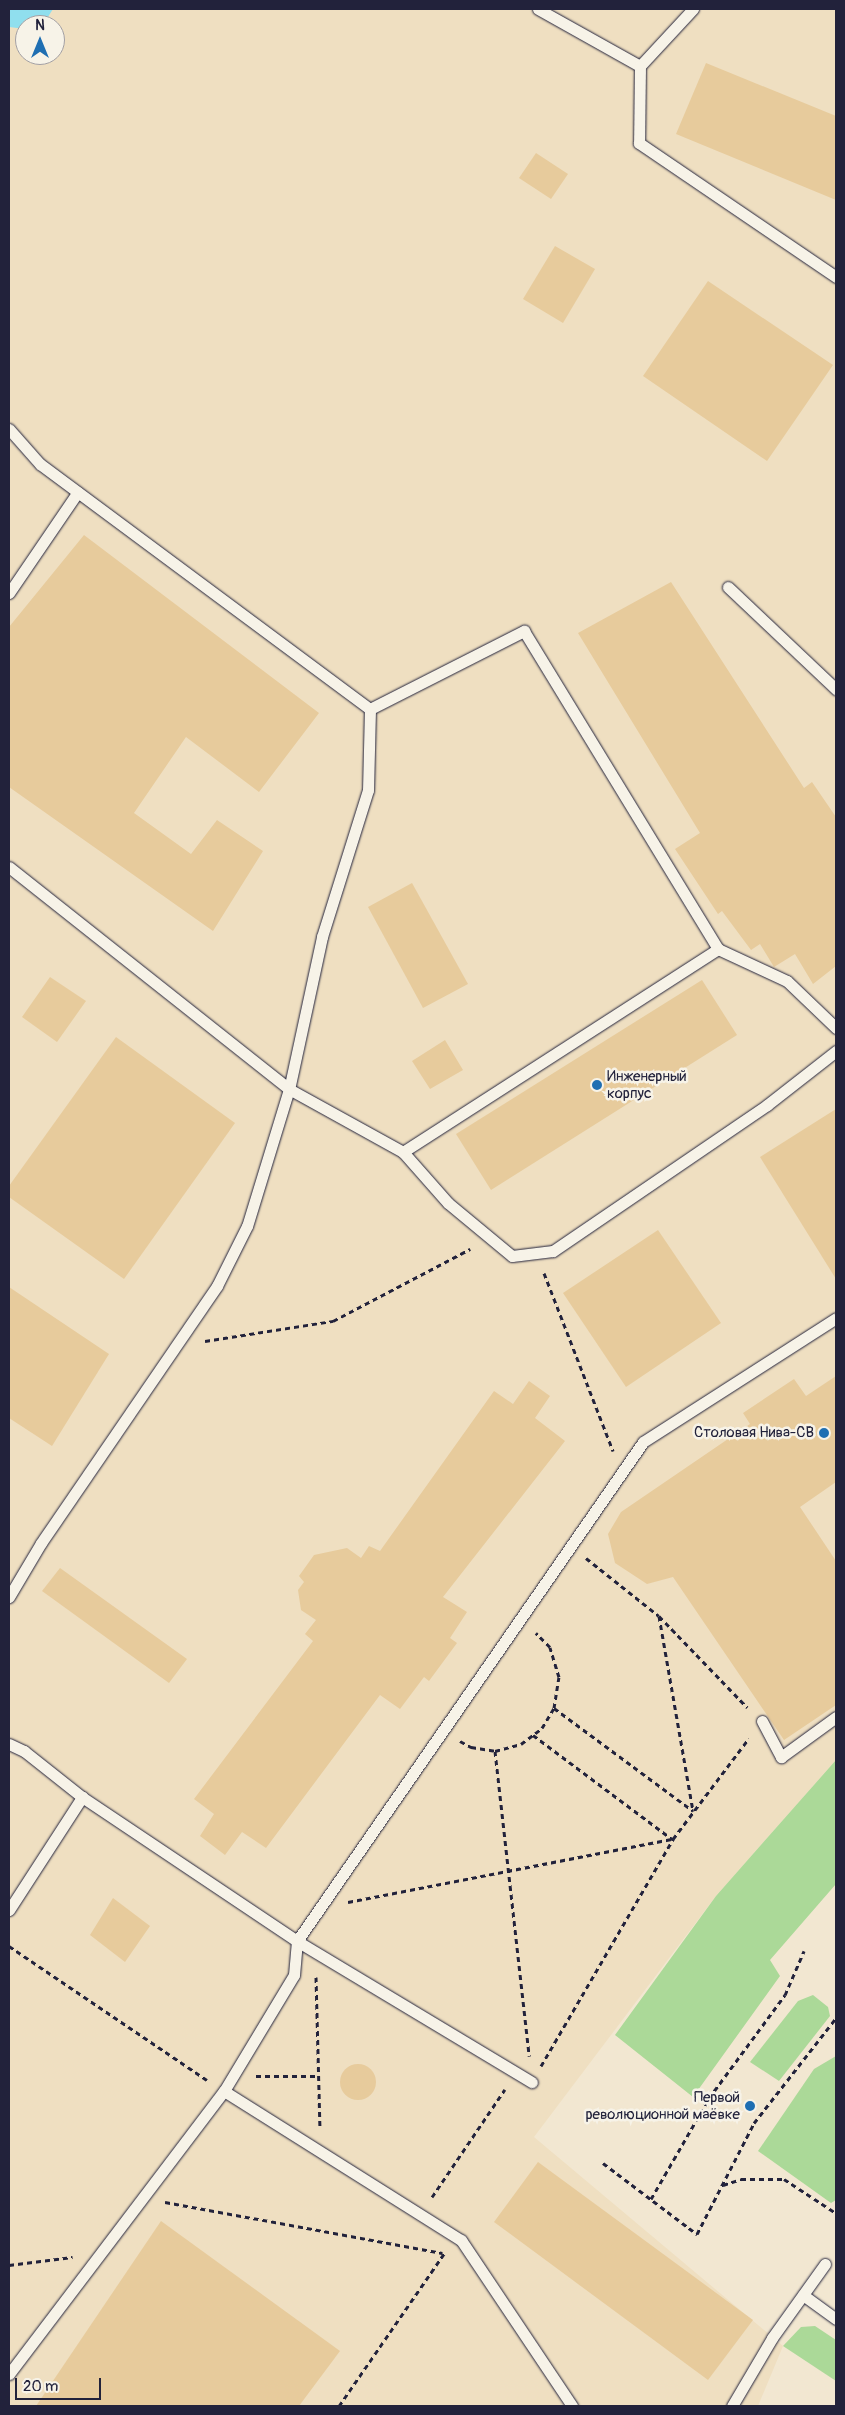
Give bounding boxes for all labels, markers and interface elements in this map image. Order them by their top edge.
north arrow [15,15,65,65]
text: N [35,17,45,34]
place label: Инженерный корпус [607,1067,687,1102]
marker: Инженерный корпус [591,1079,603,1091]
place label: Столовая Нива-СВ [694,1424,814,1442]
marker: Столовая Нива-СВ [818,1427,830,1439]
place label: Первой революционной маёвке [585,2088,740,2123]
marker: Первой революционной маёвке [744,2100,756,2112]
scale bar [18,2368,104,2400]
text: 20 m [23,2377,58,2396]

